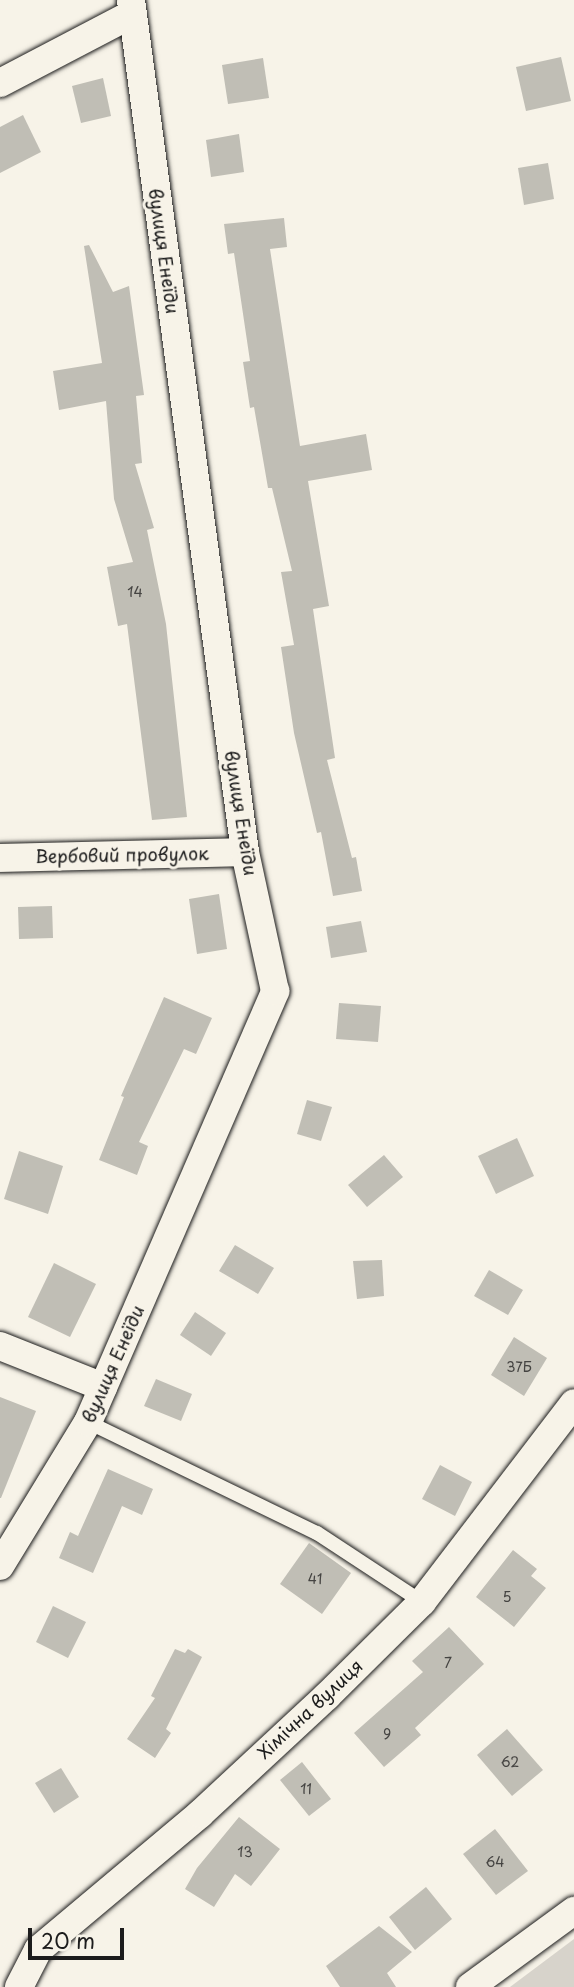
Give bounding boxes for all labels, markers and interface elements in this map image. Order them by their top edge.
street label: вулиця Енеїди [144,187,184,315]
house number: 14 [127,584,143,600]
street label: вулиця Енеїди [220,749,262,877]
street label: Вербовий провулок [35,843,209,867]
street label: вулиця Енеїди [77,1302,149,1426]
house number: 37Б [506,1359,532,1375]
house number: 41 [308,1571,322,1587]
house number: 5 [502,1589,512,1605]
street label: Хімічна вулиця [253,1654,367,1764]
house number: 7 [444,1655,452,1671]
house number: 9 [383,1726,391,1742]
house number: 62 [501,1754,519,1770]
house number: 11 [300,1781,312,1797]
house number: 13 [237,1844,253,1860]
house number: 64 [485,1854,505,1870]
scale bar [32,1913,128,1957]
text: 20 m [41,1924,95,1956]

